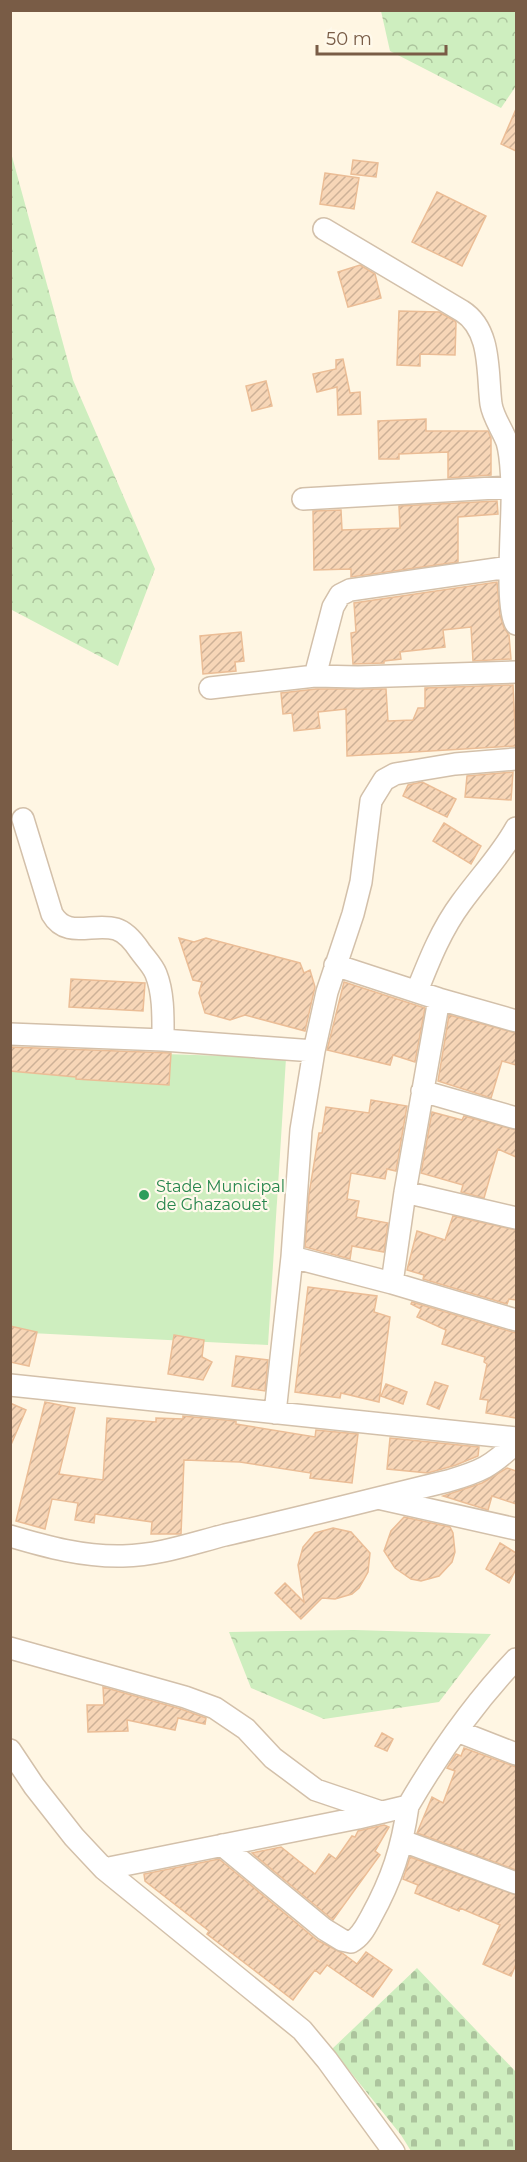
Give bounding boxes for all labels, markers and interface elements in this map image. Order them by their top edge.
scale bar [317,18,446,56]
text: 50 m [326,28,372,50]
place label: Stade Municipal de Ghazaouet [156,1177,285,1214]
marker: Stade Municipal de Ghazaouet [137,1188,151,1202]

